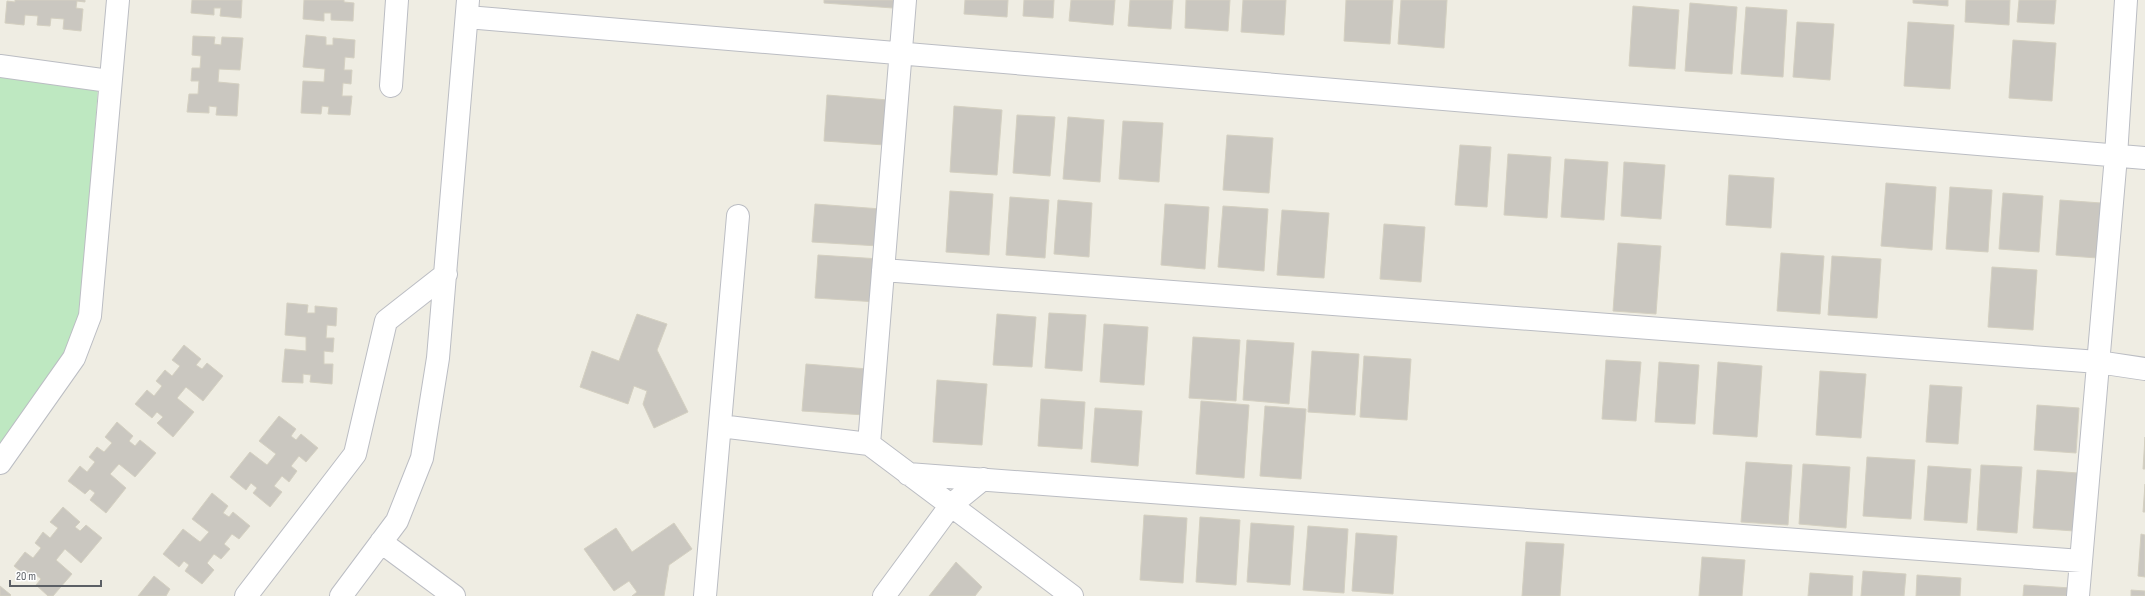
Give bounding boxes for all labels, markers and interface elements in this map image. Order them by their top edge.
scale bar [10,562,101,588]
text: 20 m [16,569,36,584]

